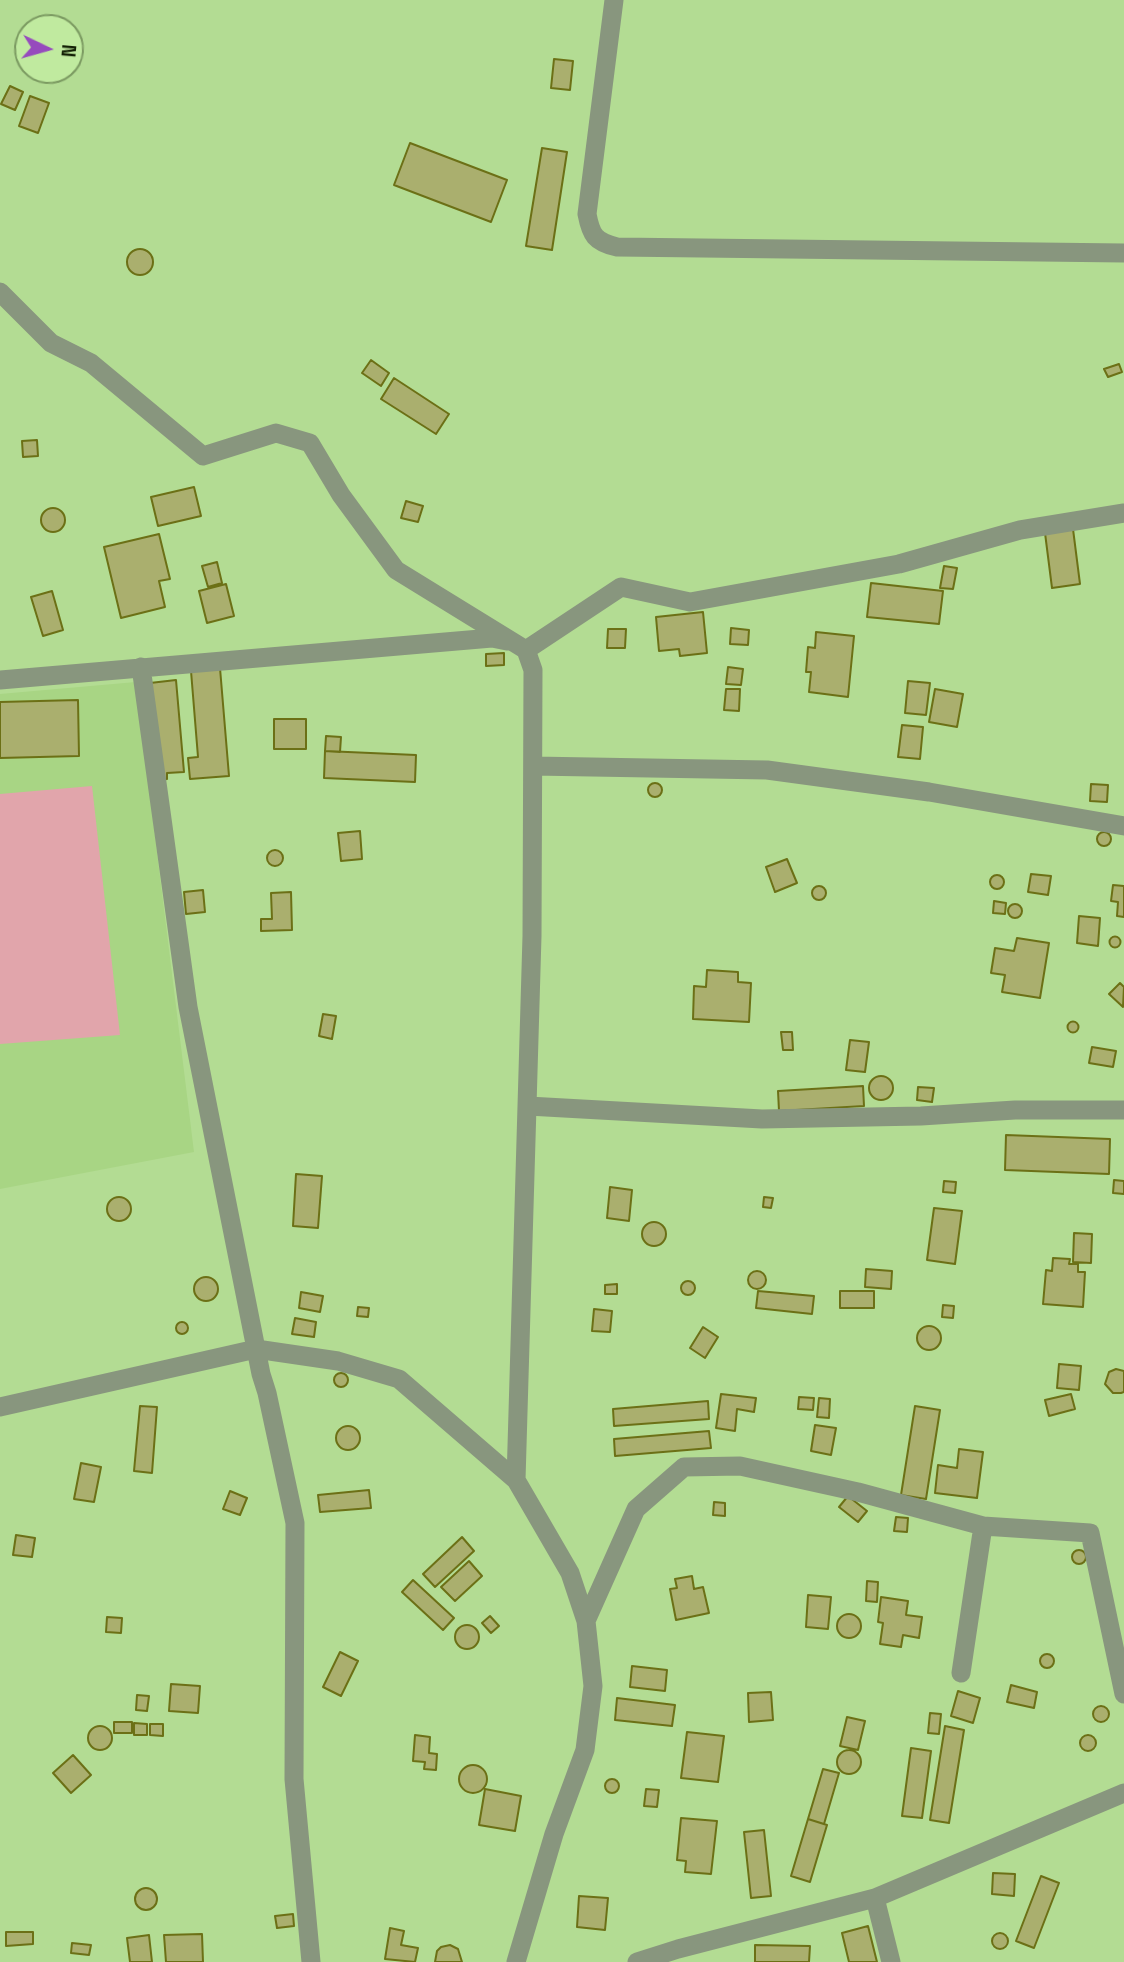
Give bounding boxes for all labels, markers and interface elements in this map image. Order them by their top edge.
north arrow [14,14,84,84]
text: N [55,43,81,58]

